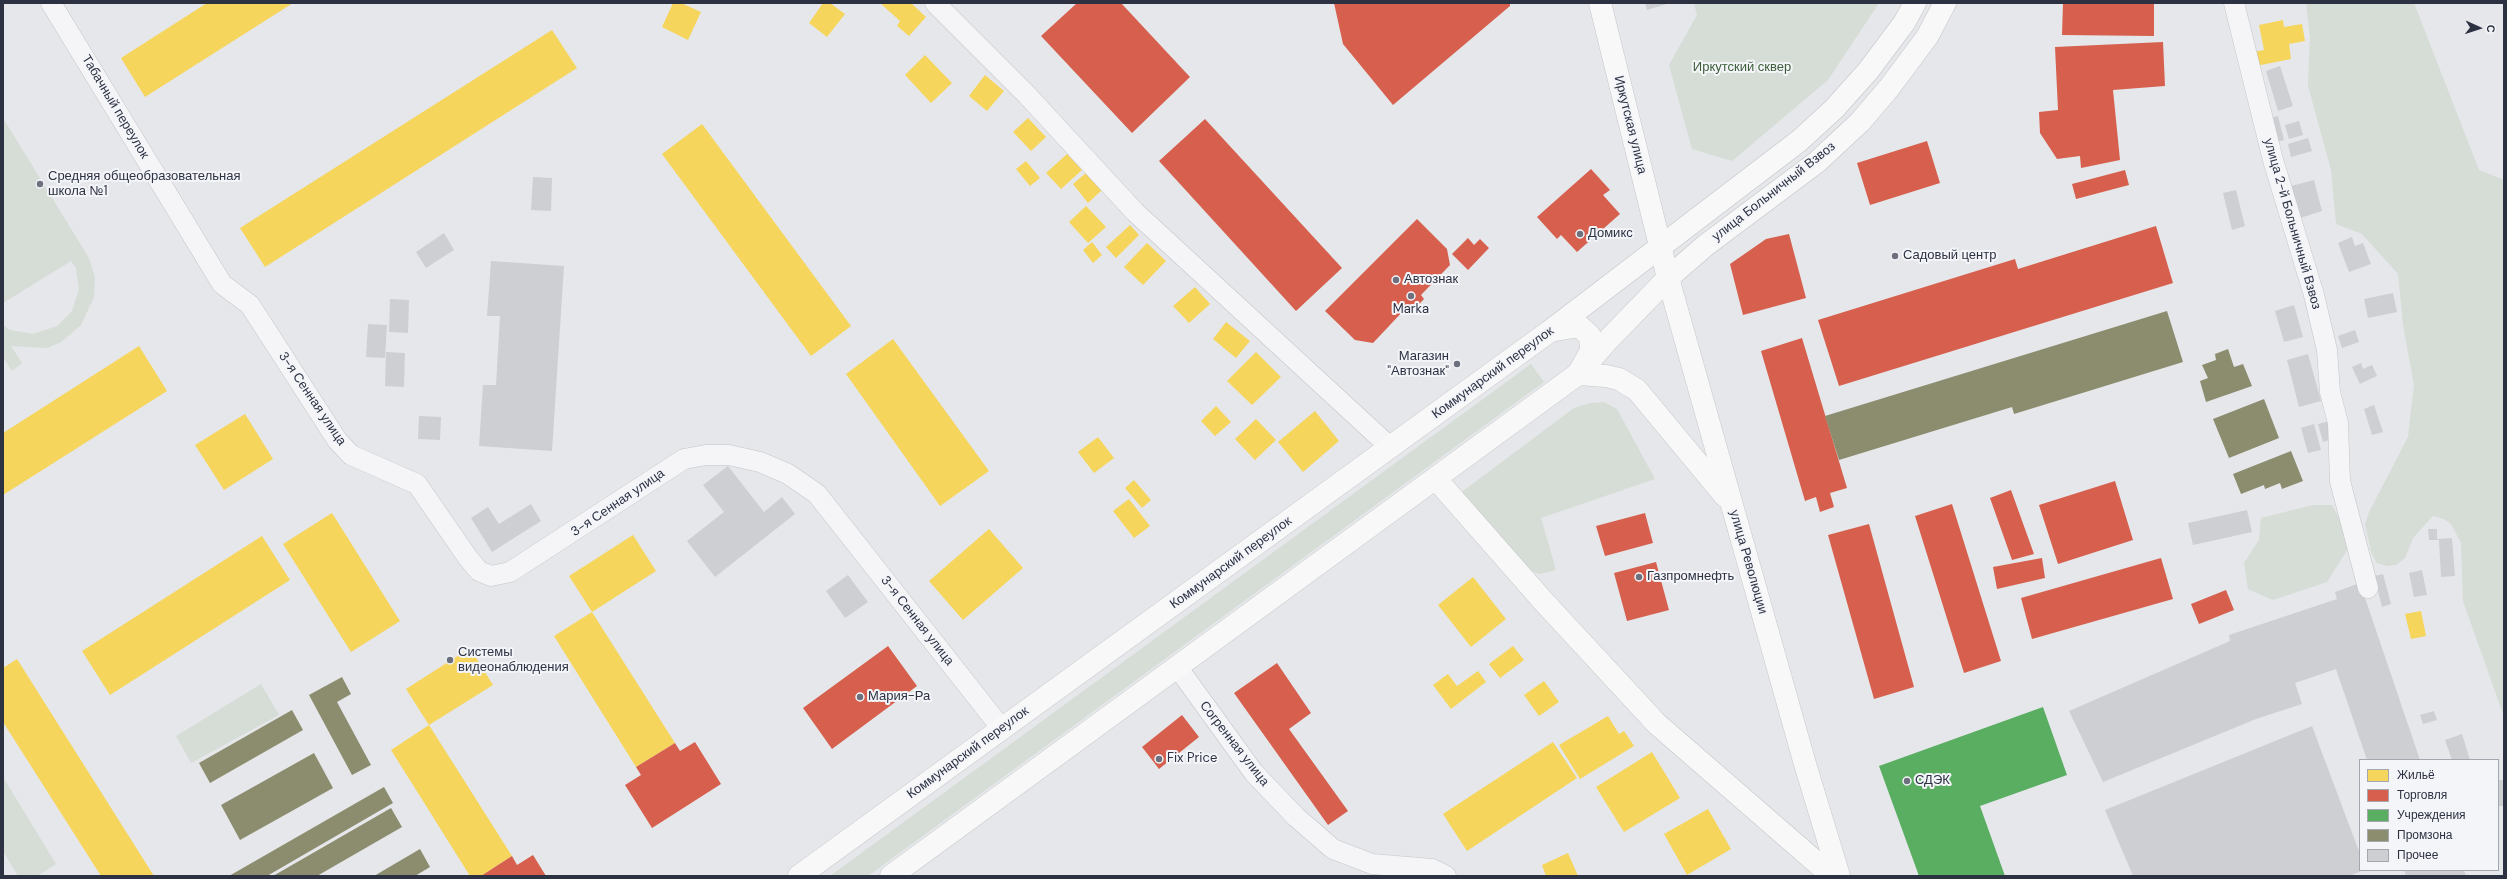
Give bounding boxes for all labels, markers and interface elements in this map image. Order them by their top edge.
north arrow [2459,8,2499,48]
text: С [2484,24,2498,33]
street label: Табачный переулок [78,52,152,162]
park label: Иркутский сквер [1693,60,1791,76]
street label: Иркутская улица [1610,74,1650,176]
street label: улица 2-й Больничный Взвоз [2260,137,2324,311]
street label: улица Больничный Взвоз [1709,139,1839,245]
place label: Средняя общеобразовательная школа №1 [48,169,240,200]
marker: Средняя общеобразовательная школа №1 [35,179,45,189]
place label: Домикс [1588,226,1633,242]
marker: Домикс [1575,229,1585,239]
place label: Садовый центр [1903,248,1996,264]
marker: Садовый центр [1890,251,1900,261]
place label: Автознак [1404,272,1458,288]
marker: Автознак [1391,275,1401,285]
marker: Marka [1406,291,1416,301]
place label: Marka [1393,302,1429,318]
street label: Коммунарский переулок [1429,324,1557,422]
street label: 3-я Сенная улица [275,349,349,449]
place label: Магазин "Автознак" [1387,349,1449,380]
marker: Магазин "Автознак" [1452,359,1462,369]
street label: 3-я Сенная улица [568,466,668,540]
street label: улица Революции [1726,508,1770,616]
street label: Коммунарский переулок [1167,514,1295,612]
place label: Газпромнефть [1647,569,1734,585]
marker: Газпромнефть [1634,572,1644,582]
street label: 3-я Сенная улица [877,573,957,669]
place label: Системы видеонаблюдения [458,645,569,676]
marker: Системы видеонаблюдения [445,655,455,665]
place label: Мария-Ра [868,689,930,705]
marker: Мария-Ра [855,692,865,702]
street label: Согренная улица [1196,698,1272,790]
street label: Коммунарский переулок [904,704,1032,802]
place label: Fix Price [1167,751,1217,767]
marker: Fix Price [1154,754,1164,764]
legend [2359,759,2499,871]
text: Жильё [2397,767,2435,783]
place label: СДЭК [1915,773,1950,789]
marker: СДЭК [1902,776,1912,786]
text: Торговля [2397,787,2447,803]
text: Учреждения [2397,807,2466,823]
text: Промзона [2397,827,2452,843]
text: Прочее [2397,847,2438,863]

